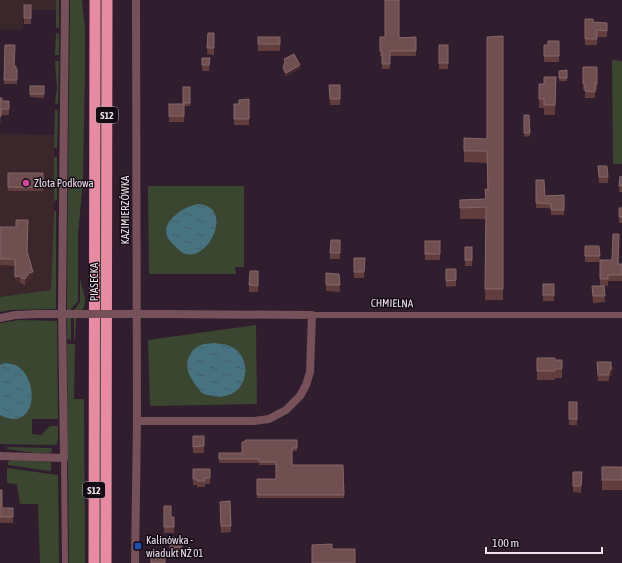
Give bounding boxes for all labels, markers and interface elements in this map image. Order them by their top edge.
road number: S12 [96,107,118,123]
street label: KAZIMIERZÓWKA [119,175,131,244]
place label: Złota Podkowa [34,177,94,189]
marker: Złota Podkowa [21,178,31,188]
street label: PIASECKA [88,262,100,301]
street label: CHMIELNA [371,297,414,309]
road number: S12 [83,482,105,498]
scale bar [486,529,602,555]
place label: Kalinówka - wiadukt NŻ 01 [146,534,204,559]
text: 100 m [492,536,519,550]
marker: Kalinówka - wiadukt NŻ 01 [133,541,143,551]

